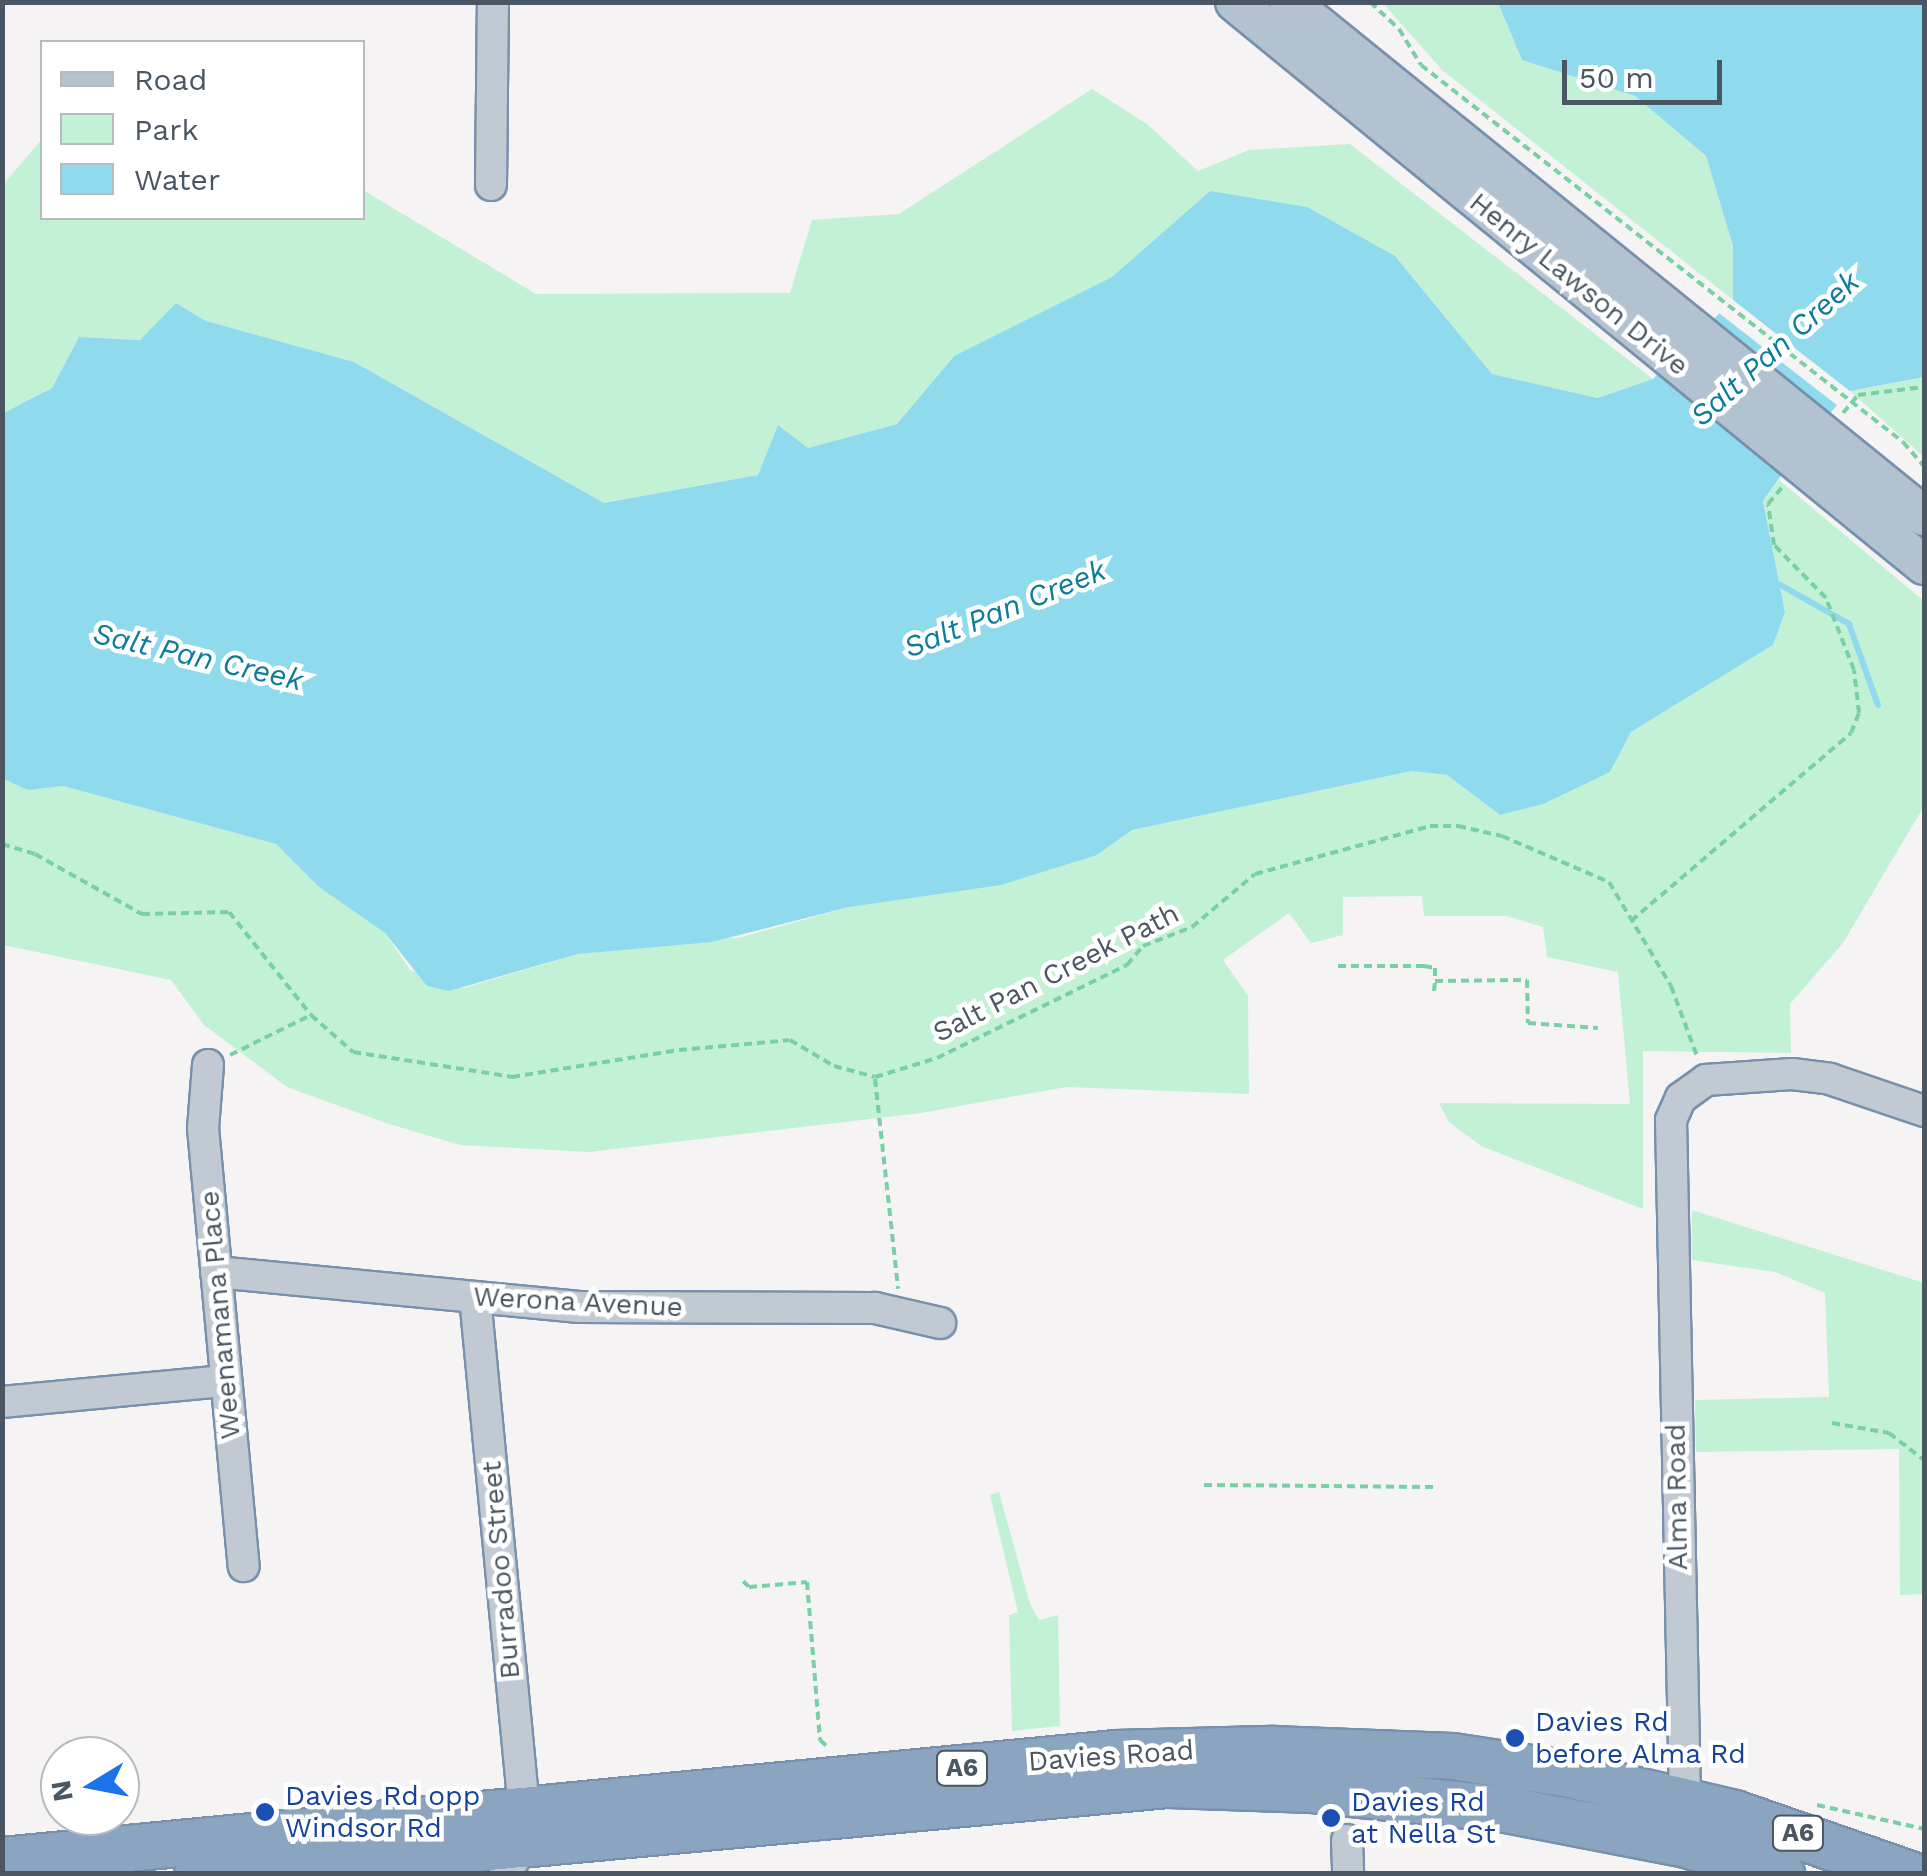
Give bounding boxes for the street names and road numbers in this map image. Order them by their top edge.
street label: Henry Lawson Drive [1462,185,1696,383]
street label: Salt Pan Creek Path [927,896,1185,1050]
street label: Weenamana Place [192,1189,248,1441]
street label: Werona Avenue [471,1280,685,1324]
street label: Alma Road [1659,1423,1695,1571]
street label: Burradoo Street [475,1460,527,1680]
street label: Davies Road [1027,1733,1195,1779]
road number: A6 [934,1748,990,1788]
road number: A6 [1770,1813,1826,1853]

